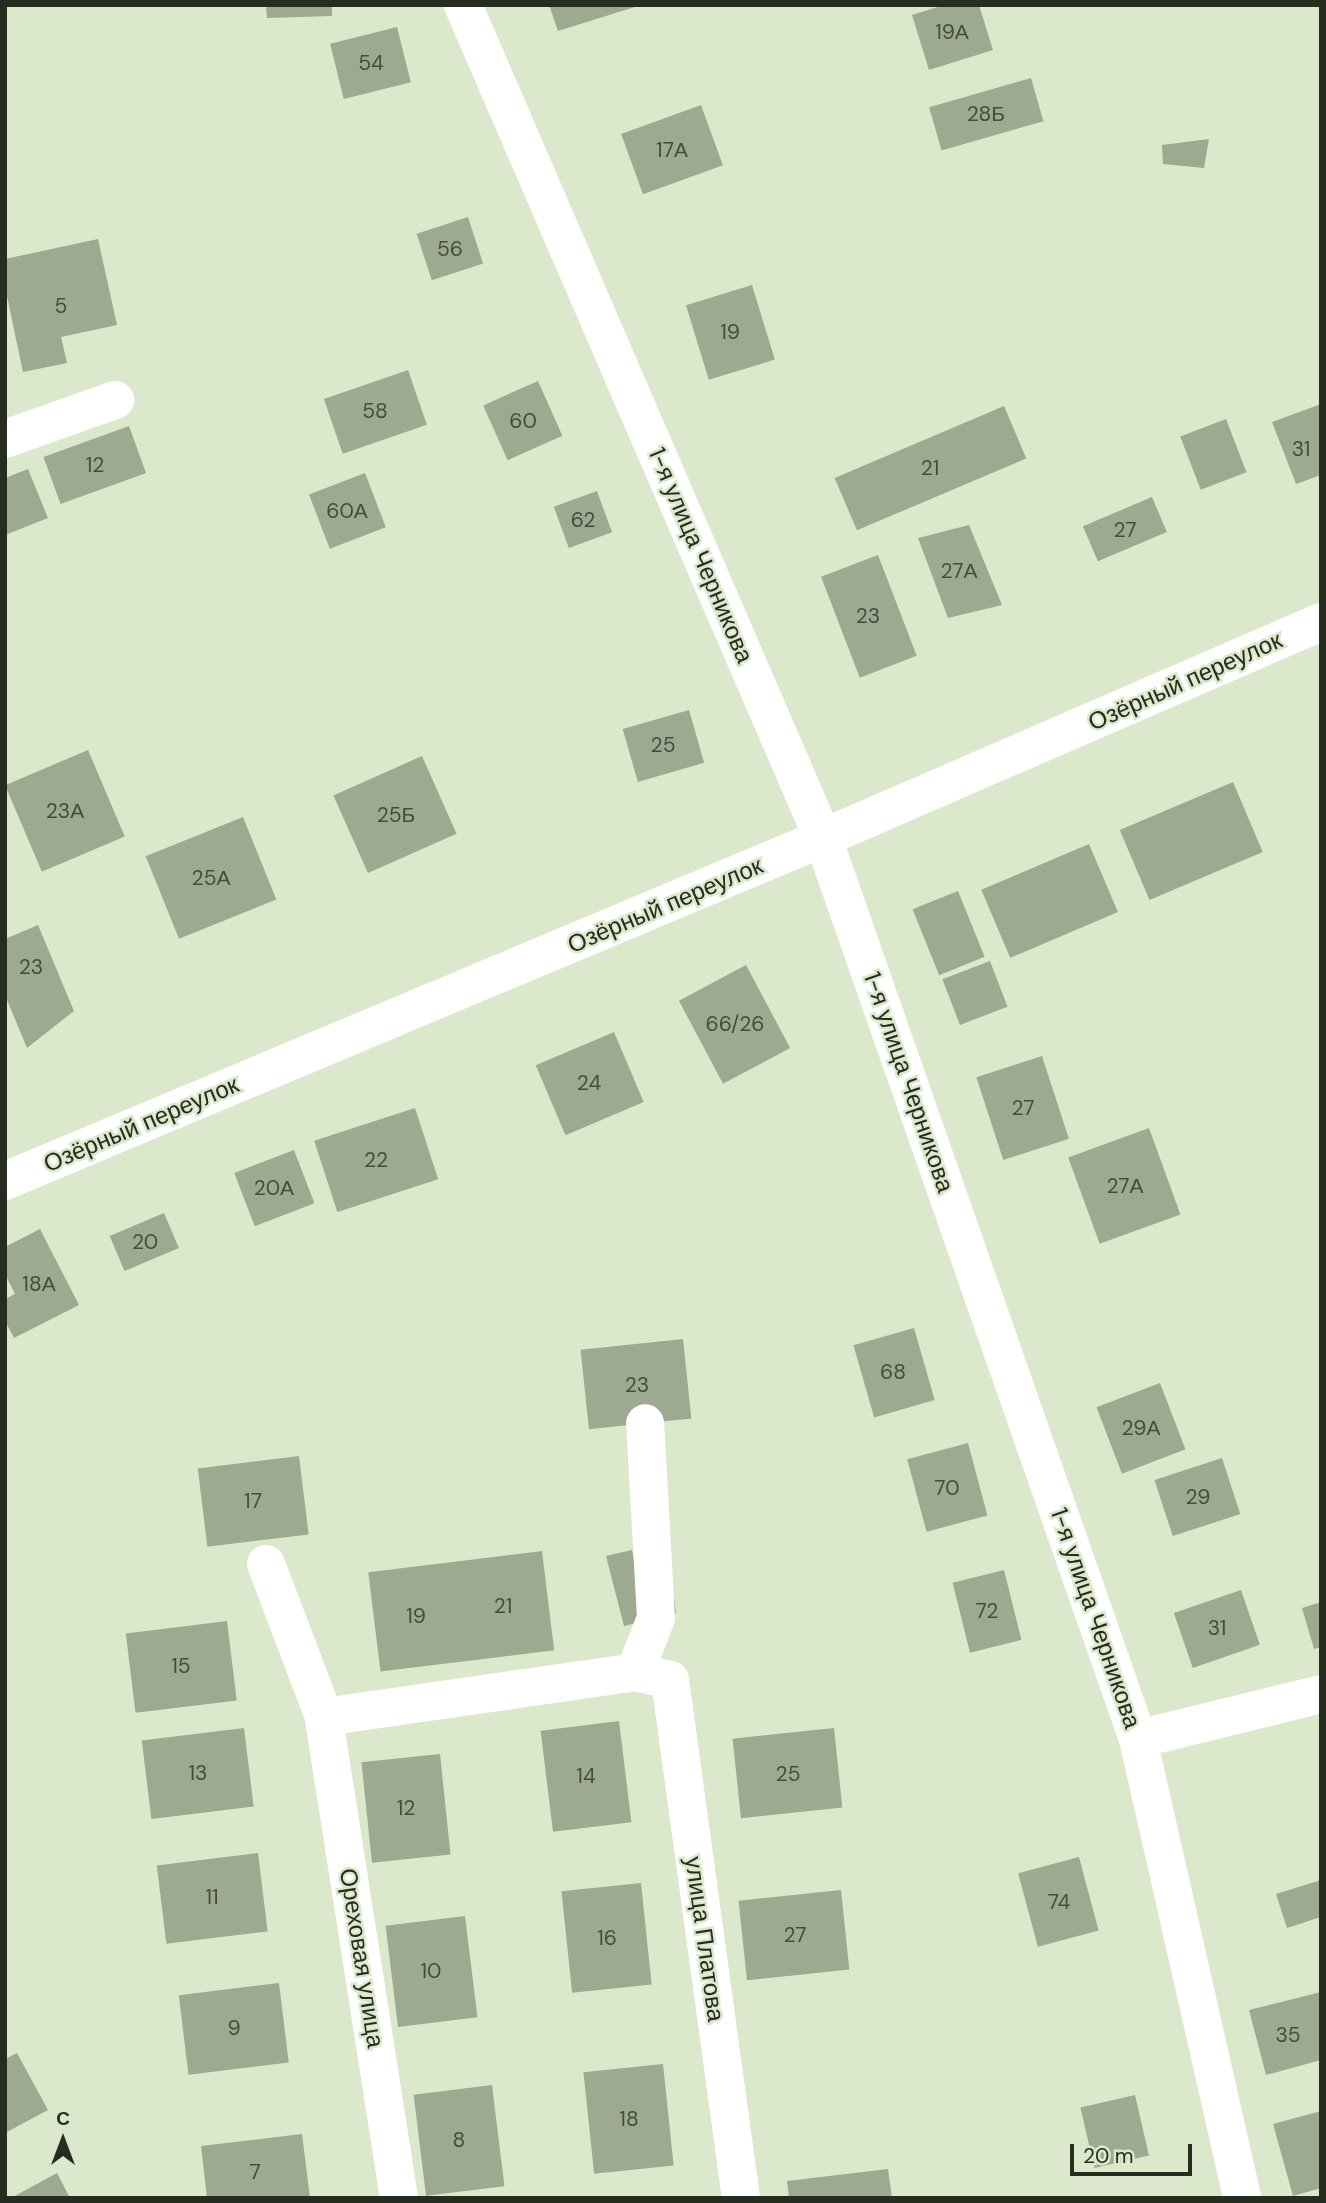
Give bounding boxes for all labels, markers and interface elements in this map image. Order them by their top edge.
house number: 19А [935,19,969,45]
house number: 54 [358,50,384,76]
house number: 28Б [967,101,1005,127]
house number: 17А [656,137,688,163]
house number: 56 [437,236,463,262]
house number: 5 [55,293,67,319]
house number: 19 [720,319,740,345]
house number: 58 [362,398,388,424]
house number: 60 [509,408,537,434]
house number: 31 [1292,436,1310,462]
street label: 1-я улица Черникова [643,443,759,667]
house number: 12 [86,452,104,478]
house number: 21 [921,455,939,481]
house number: 60А [326,498,368,524]
house number: 62 [571,507,595,533]
house number: 27 [1114,517,1136,543]
house number: 27А [941,558,977,584]
house number: 23 [856,603,880,629]
street label: Озёрный переулок [1084,625,1286,737]
house number: 25 [651,732,675,758]
house number: 23А [46,798,84,824]
house number: 25Б [377,802,415,828]
street label: Озёрный переулок [563,851,767,959]
house number: 25А [192,865,230,891]
house number: 23 [19,954,43,980]
street label: 1-я улица Черникова [858,968,960,1196]
house number: 66/26 [705,1011,765,1037]
street label: Озёрный переулок [39,1070,243,1178]
house number: 24 [577,1070,601,1096]
house number: 27 [1012,1095,1034,1121]
house number: 22 [364,1147,388,1173]
house number: 27А [1107,1173,1143,1199]
house number: 20А [254,1175,294,1201]
house number: 20 [132,1229,158,1255]
house number: 18А [22,1271,56,1297]
house number: 68 [880,1359,906,1385]
house number: 23 [625,1372,649,1398]
house number: 29А [1121,1415,1161,1441]
house number: 70 [934,1475,960,1501]
house number: 29 [1185,1484,1211,1510]
house number: 17 [244,1488,262,1514]
street label: 1-я улица Черникова [1045,1504,1147,1732]
house number: 21 [494,1593,512,1619]
house number: 72 [976,1598,998,1624]
house number: 19 [406,1603,426,1629]
house number: 31 [1208,1615,1226,1641]
house number: 15 [171,1653,191,1679]
house number: 13 [189,1760,207,1786]
house number: 25 [776,1761,800,1787]
house number: 14 [576,1763,596,1789]
house number: 12 [397,1795,415,1821]
street label: улица Платова [679,1855,731,2023]
street label: Ореховая улица [334,1866,390,2050]
house number: 11 [205,1884,219,1910]
house number: 74 [1048,1889,1070,1915]
house number: 27 [784,1922,806,1948]
house number: 16 [597,1925,617,1951]
house number: 10 [421,1958,441,1984]
house number: 9 [227,2015,241,2041]
house number: 35 [1275,2022,1301,2048]
north arrow [28,2105,98,2175]
text: С [56,2106,70,2131]
house number: 18 [619,2106,639,2132]
house number: 8 [453,2127,465,2153]
scale bar [1074,2130,1196,2174]
text: 20 m [1083,2142,1134,2170]
house number: 7 [249,2159,261,2185]

